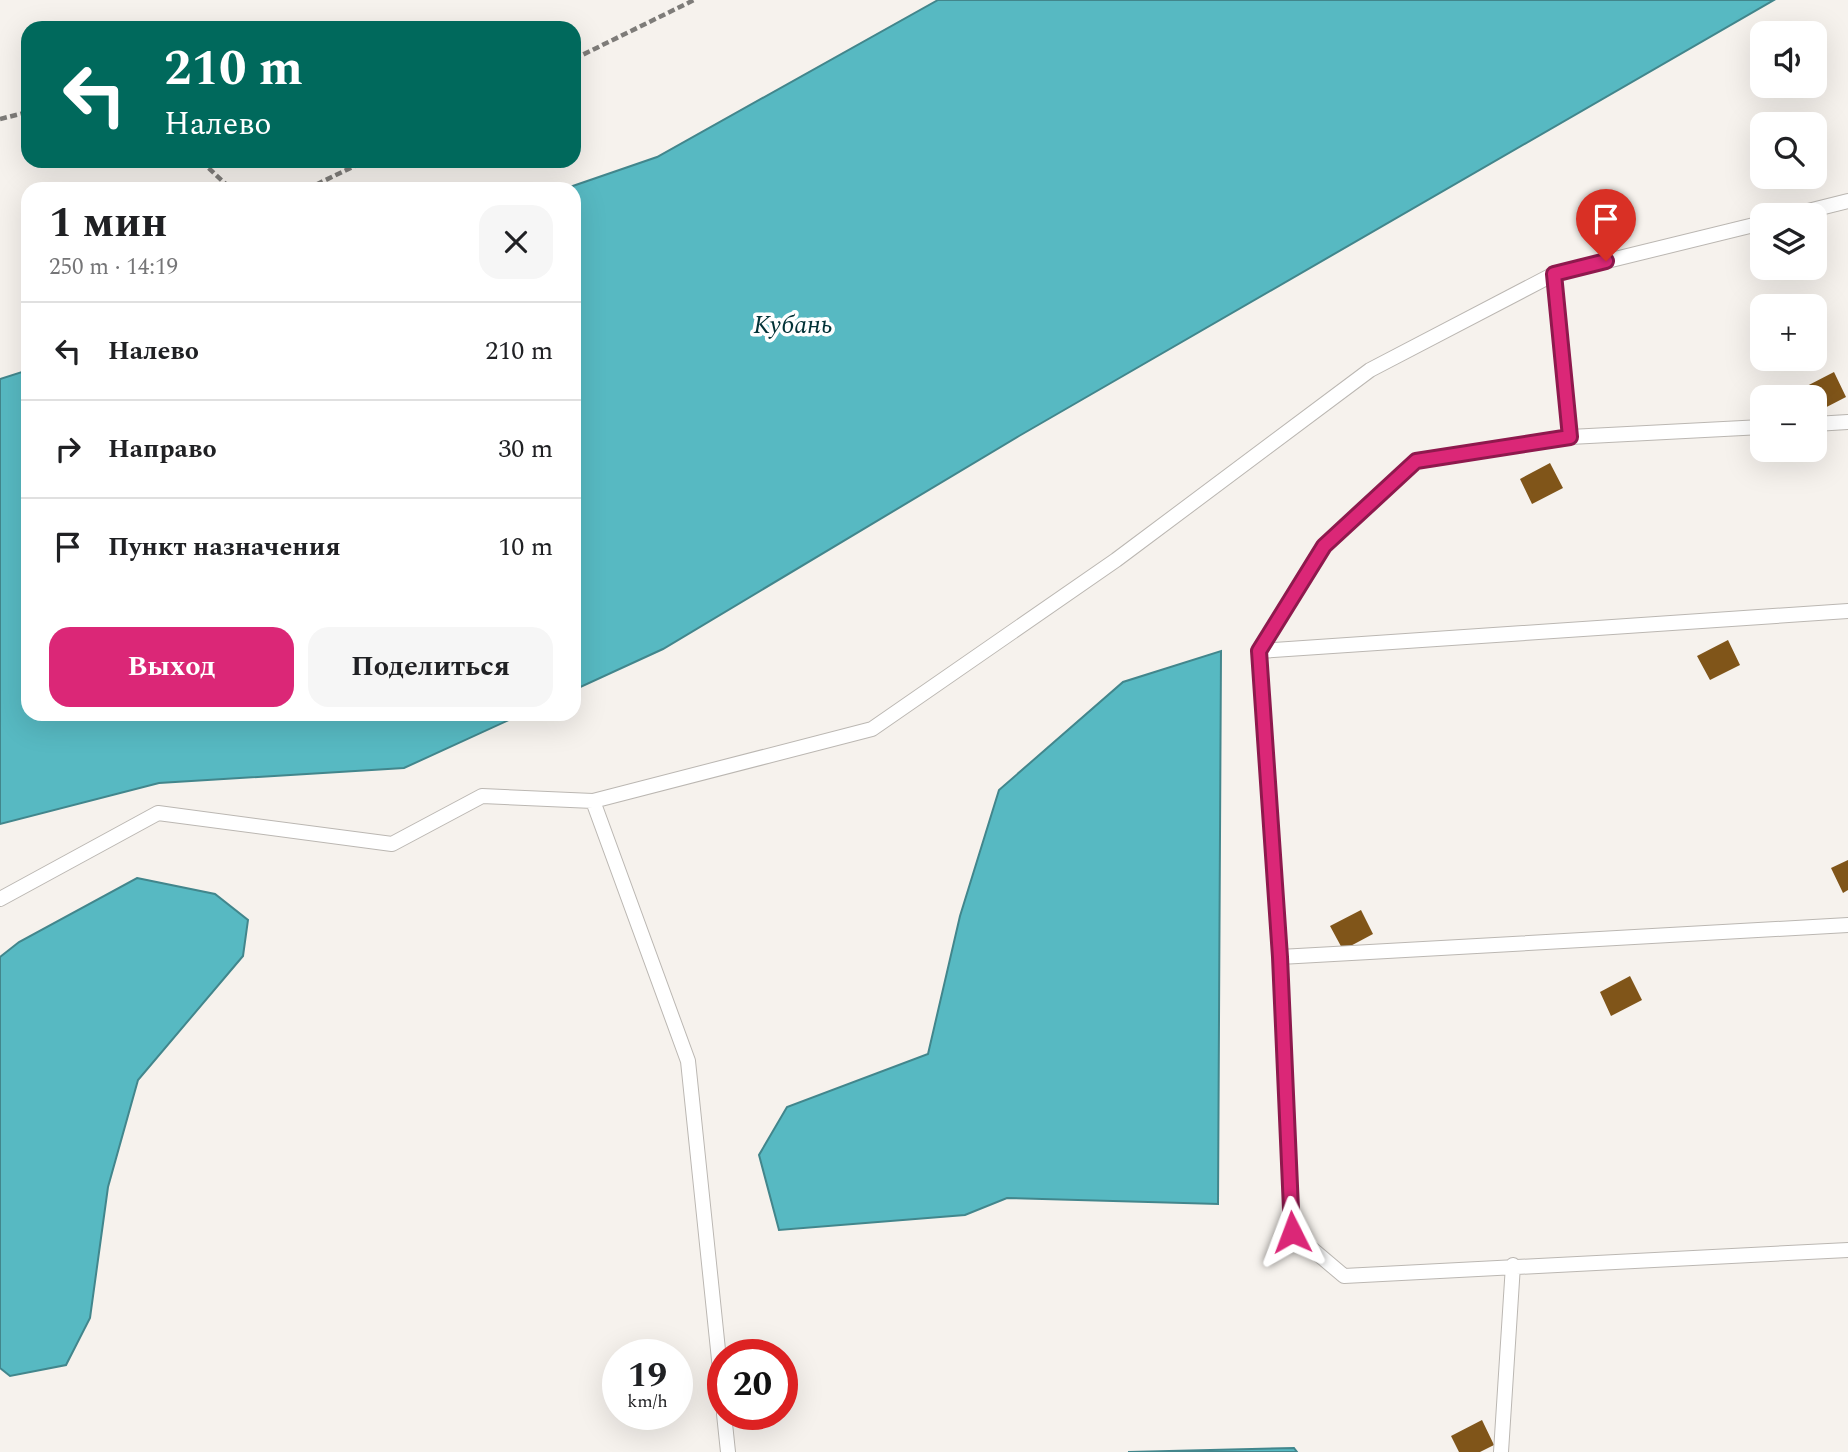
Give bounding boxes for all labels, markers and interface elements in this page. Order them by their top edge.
map controls [1750,21,1827,462]
button: sound [1750,21,1827,98]
text: 210 m [164,32,303,107]
icon: left [49,49,140,140]
text: Налево [164,100,272,149]
button: search [1750,112,1827,189]
pin [1576,189,1636,261]
text: 1 мин [49,192,167,255]
icon: arrive [1587,200,1625,238]
button: layers [1750,203,1827,280]
button: close [479,205,553,279]
text: 250 m · 14:19 [49,250,178,285]
button: + [1750,294,1827,371]
water label: Кубань [753,305,833,345]
text: Налево [108,331,199,371]
text: 210 m [485,331,553,371]
icon: left [49,332,87,370]
button: − [1750,385,1827,462]
text: Направо [108,429,217,469]
text: 30 m [498,429,553,469]
icon: right [49,430,87,468]
text: Пункт назначения [108,527,341,567]
text: 10 m [498,527,553,567]
icon: arrive [49,528,87,566]
button: Выход [49,627,294,707]
button: Поделиться [308,627,553,707]
position arrow [1255,1195,1329,1269]
speed limit sign: 20 [707,1339,798,1430]
text: 19 [628,1349,667,1402]
text: km/h [627,1388,668,1415]

